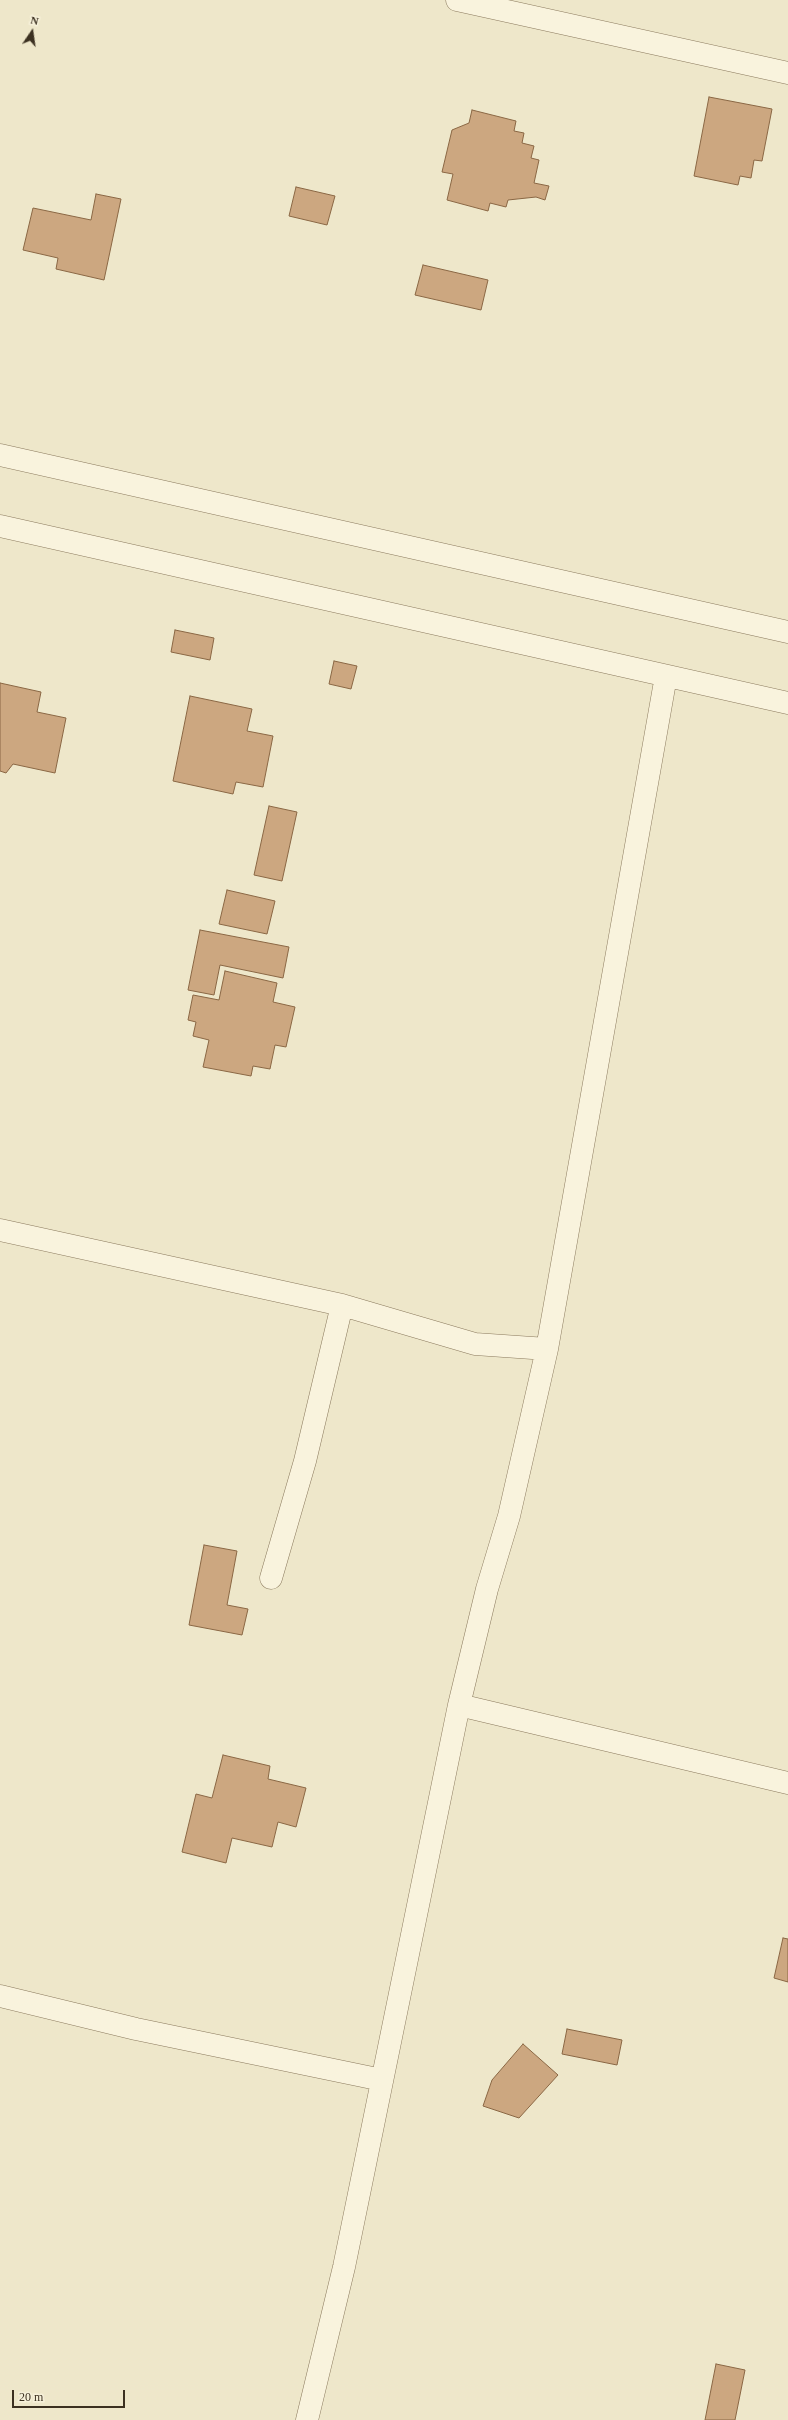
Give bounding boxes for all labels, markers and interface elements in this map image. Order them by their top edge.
north arrow [12,12,52,52]
text: N [29,14,40,27]
scale bar [14,2382,127,2408]
text: 20 m [19,2390,43,2404]

